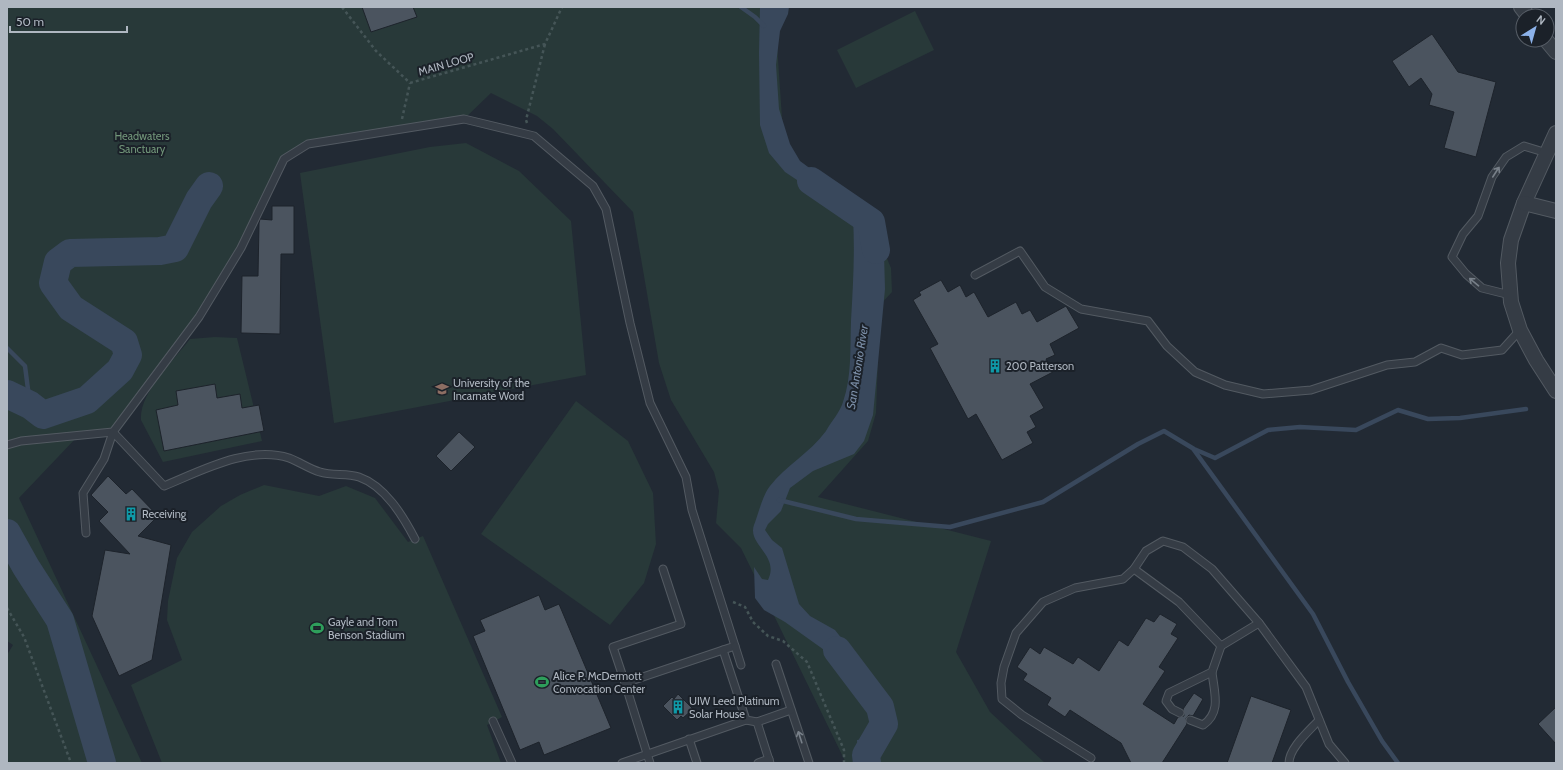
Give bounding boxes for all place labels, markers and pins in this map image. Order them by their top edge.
building icon: 200 Patterson [987,358,1003,374]
place label: 200 Patterson [1006,359,1074,373]
place label: University of the Incarnate Word [453,376,530,403]
school or university icon: University of the Incarnate Word [434,381,450,397]
building icon: Receiving [123,506,139,522]
place label: Receiving [142,507,187,521]
place label: Gayle and Tom Benson Stadium [328,615,405,642]
sports icon: Gayle and Tom Benson Stadium [309,620,325,636]
place label: Alice P. McDermott Convocation Center [553,669,646,696]
sports icon: Alice P. McDermott Convocation Center [534,674,550,690]
place label: UIW Leed Platinum Solar House [689,694,780,721]
building icon: UIW Leed Platinum Solar House [670,699,686,715]

